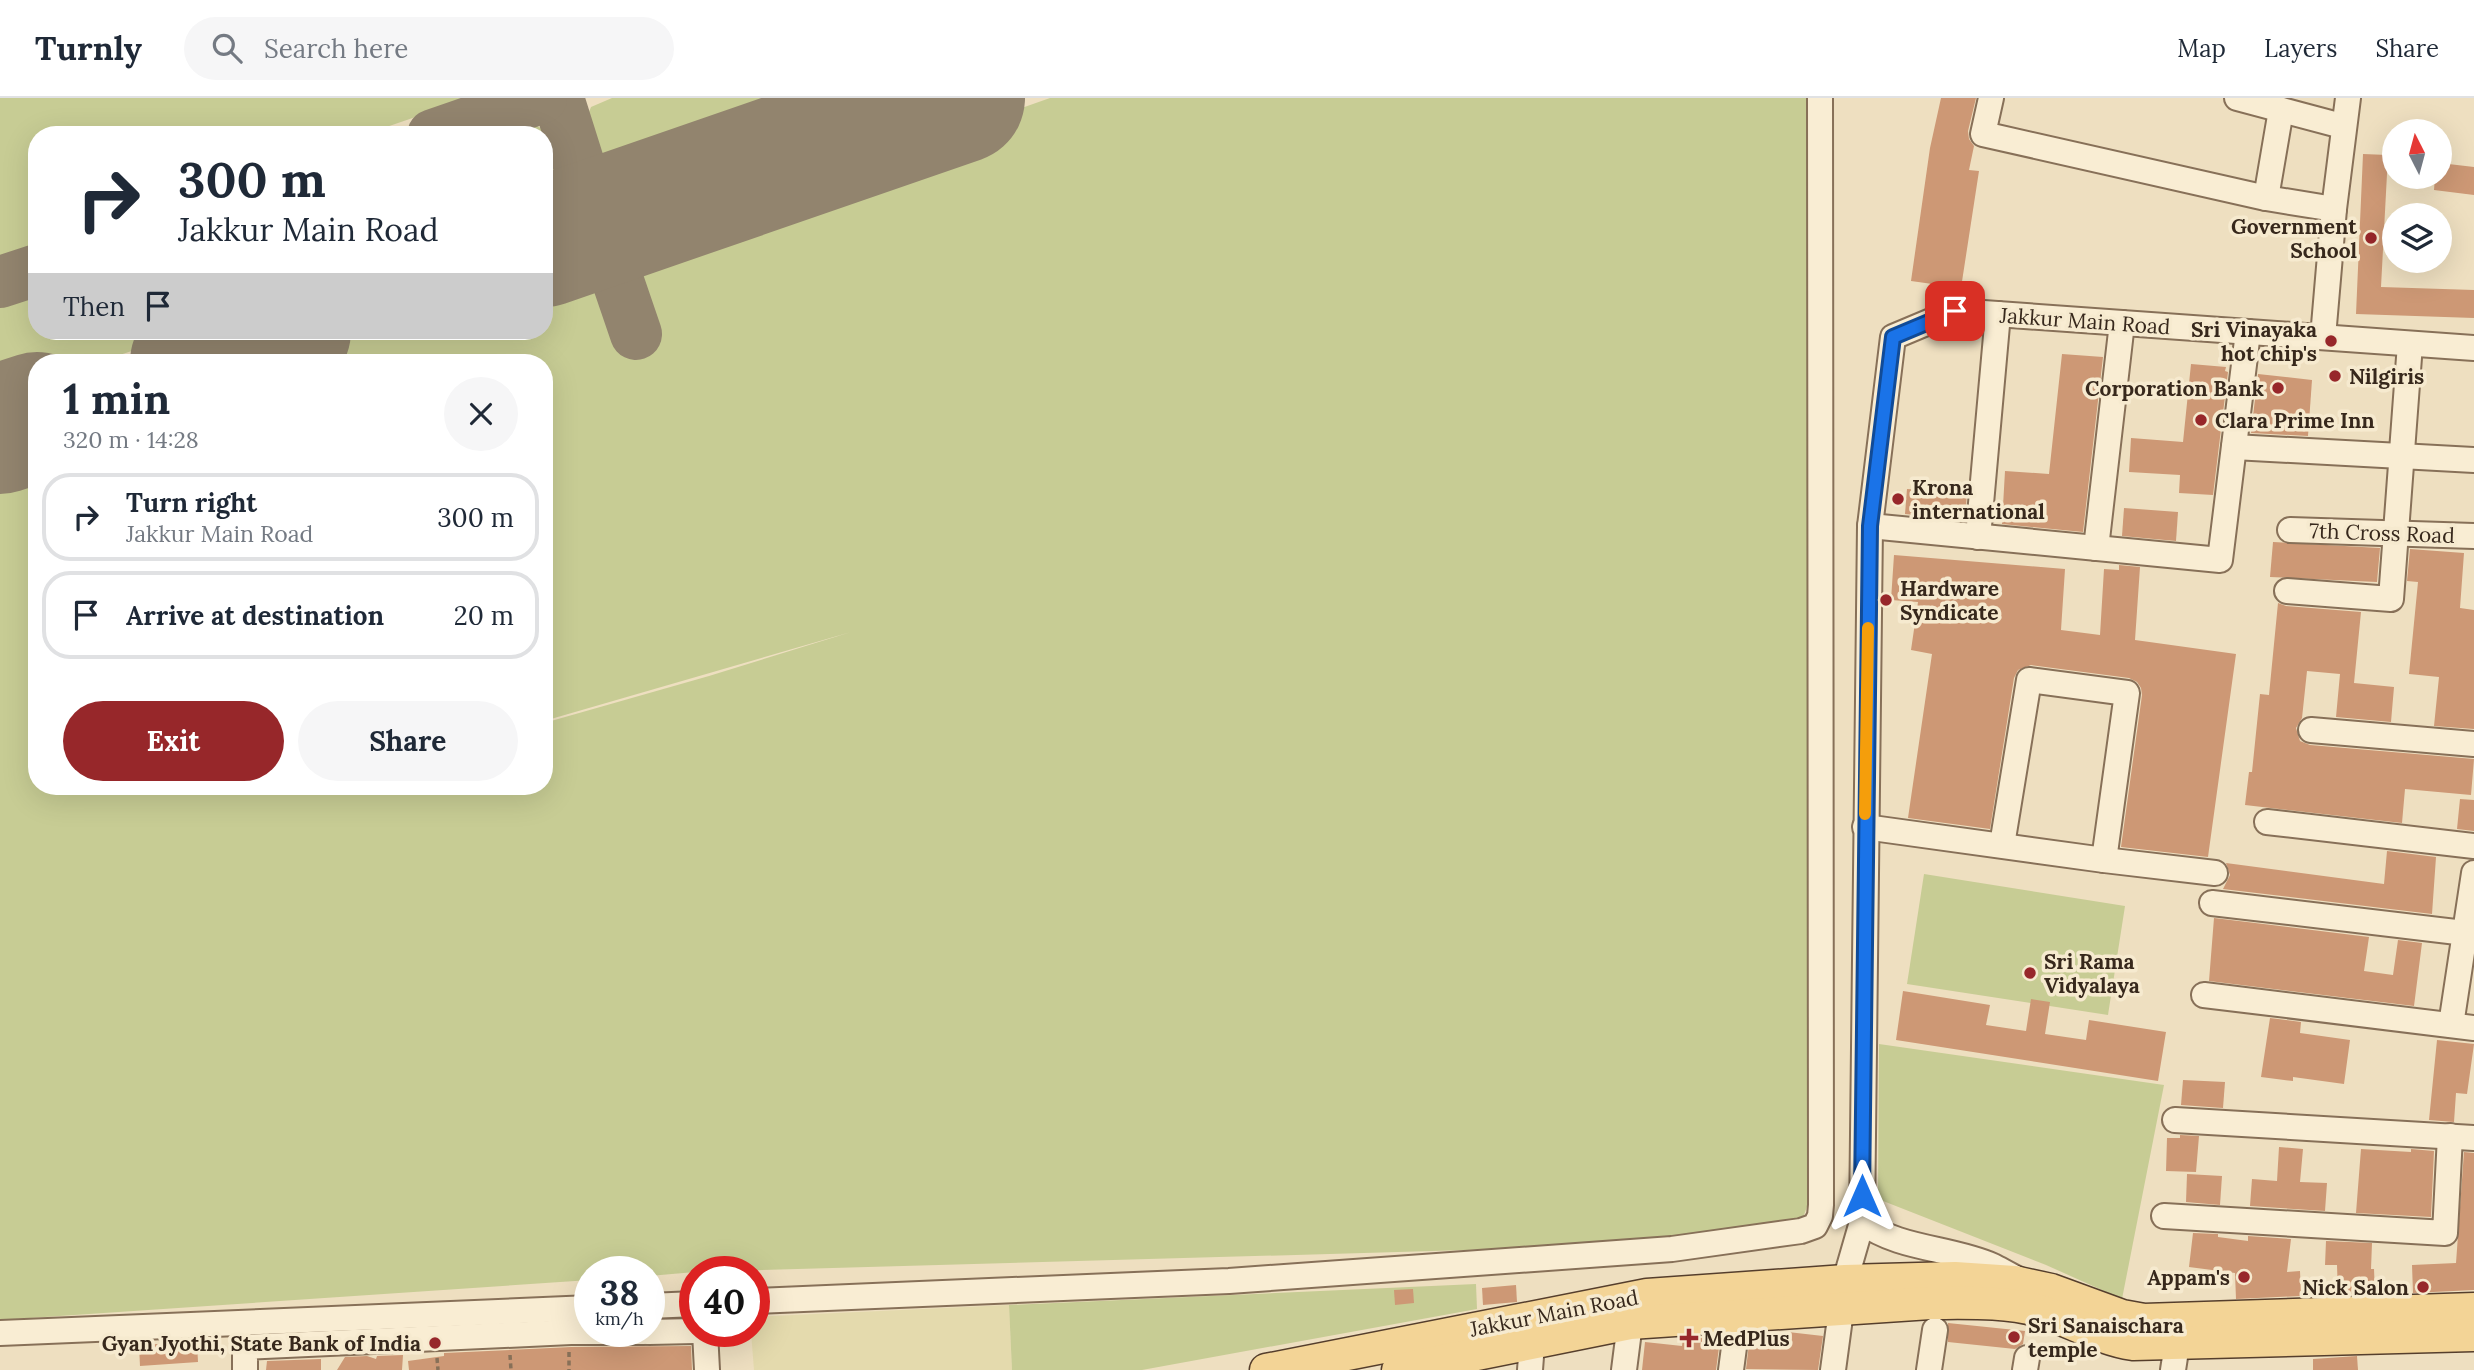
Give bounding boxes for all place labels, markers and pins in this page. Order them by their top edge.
place label: Government School [2231,213,2357,264]
marker: Government School [2363,230,2379,246]
pin [1925,281,1985,341]
place label: Sri Vinayaka hot chip's [2191,316,2317,367]
marker: Sri Vinayaka hot chip's [2323,333,2339,349]
place label: Nilgiris [2349,363,2424,390]
marker: Nilgiris [2327,368,2343,384]
place label: Corporation Bank [2085,375,2265,402]
marker: Corporation Bank [2270,380,2286,396]
place label: Clara Prime Inn [2215,407,2375,434]
marker: Clara Prime Inn [2193,412,2209,428]
place label: Krona international [1912,474,2045,525]
marker: Krona international [1890,491,1906,507]
place label: Hardware Syndicate [1900,575,1999,626]
marker: Hardware Syndicate [1878,592,1894,608]
place label: Sri Rama Vidyalaya [2044,948,2140,999]
marker: Sri Rama Vidyalaya [2022,965,2038,981]
place label: Appam's [2147,1264,2230,1291]
marker: Appam's [2236,1269,2252,1285]
place label: Nick Salon [2302,1274,2409,1301]
marker: Nick Salon [2415,1279,2431,1295]
place label: Sri Sanaischara temple [2028,1312,2184,1363]
place label: MedPlus [1703,1325,1790,1352]
marker: Sri Sanaischara temple [2006,1329,2022,1345]
place label: Gyan Jyothi, State Bank of India [102,1330,421,1357]
marker: MedPlus [1681,1330,1697,1346]
marker: Gyan Jyothi, State Bank of India [427,1335,443,1351]

